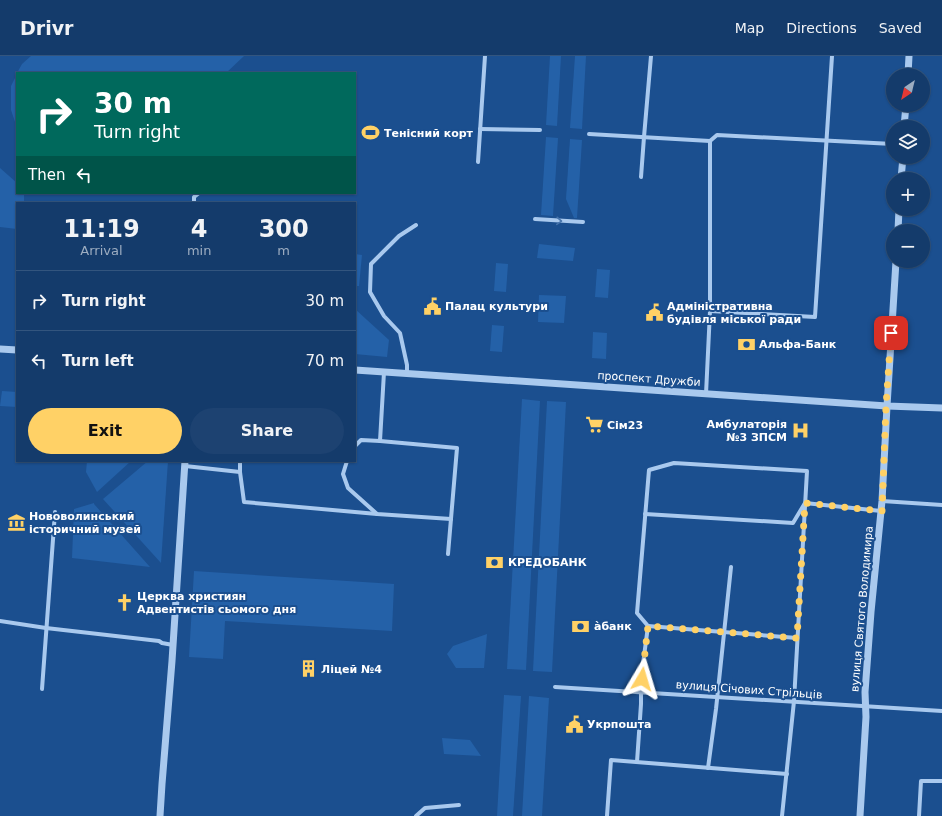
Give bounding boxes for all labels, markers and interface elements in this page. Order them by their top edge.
text: Drivr [20,17,73,39]
text: Map [735,20,764,36]
text: Directions [786,20,857,36]
text: Saved [879,20,922,36]
north arrow [886,68,930,112]
map controls [886,68,930,268]
text: 30 m [94,87,172,120]
icon: right [28,88,80,140]
button: layers [886,120,930,164]
text: Turn right [94,121,180,142]
sports icon: Тенісний корт [361,123,381,143]
place label: Тенісний корт [384,127,474,140]
icon: left [73,164,95,186]
text: Then [28,166,65,184]
button: + [886,172,930,216]
text: 11:19 [63,215,140,243]
text: 4 [191,215,207,243]
text: 300 [259,215,309,243]
one-way arrow [556,216,562,225]
button: − [886,224,930,268]
text: Arrival [80,243,123,258]
text: min [187,243,211,258]
text: m [277,243,290,258]
icon: right [28,290,50,312]
text: Turn right [62,292,146,310]
text: 30 m [306,292,344,310]
public building icon: Палац культури [422,296,442,316]
place label: Палац культури [445,300,548,313]
place label: Адміністративна будівля міської ради [667,300,801,326]
public building icon: Адміністративна будівля міської ради [644,302,664,322]
pin [874,316,908,350]
icon: arrive [880,322,902,344]
bank icon: Альфа-Банк [736,334,756,354]
place label: Альфа-Банк [759,338,837,351]
icon: left [28,350,50,372]
text: Turn left [62,352,134,370]
text: 70 m [306,352,344,370]
street label: проспект Дружби [597,369,701,389]
button: Exit [28,408,182,454]
button: Share [190,408,344,454]
supermarket icon: Сім23 [584,415,604,435]
place label: Амбулаторія №3 ЗПСМ [707,418,787,444]
place label: Сім23 [607,419,643,432]
hospital icon: Амбулаторія №3 ЗПСМ [790,420,810,440]
place label: Нововолинський історичний музей [29,510,141,536]
museum icon: Нововолинський історичний музей [6,512,26,532]
street label: вулиця Святого Володимира [848,525,876,693]
bank icon: КРЕДОБАНК [485,552,505,572]
place label: КРЕДОБАНК [508,556,587,569]
place label: Церква християн Адвентистів сьомого дня [137,590,296,616]
church icon: Церква християн Адвентистів сьомого дня [114,592,134,612]
bank icon: а̀банк [571,616,591,636]
place label: а̀банк [594,620,632,633]
position arrow [621,658,663,700]
building icon: Ліцей №4 [298,659,318,679]
place label: Ліцей №4 [321,663,382,676]
street label: вулиця Січових Стрільців [675,678,823,702]
public building icon: Укрпошта [564,714,584,734]
place label: Укрпошта [587,718,651,731]

